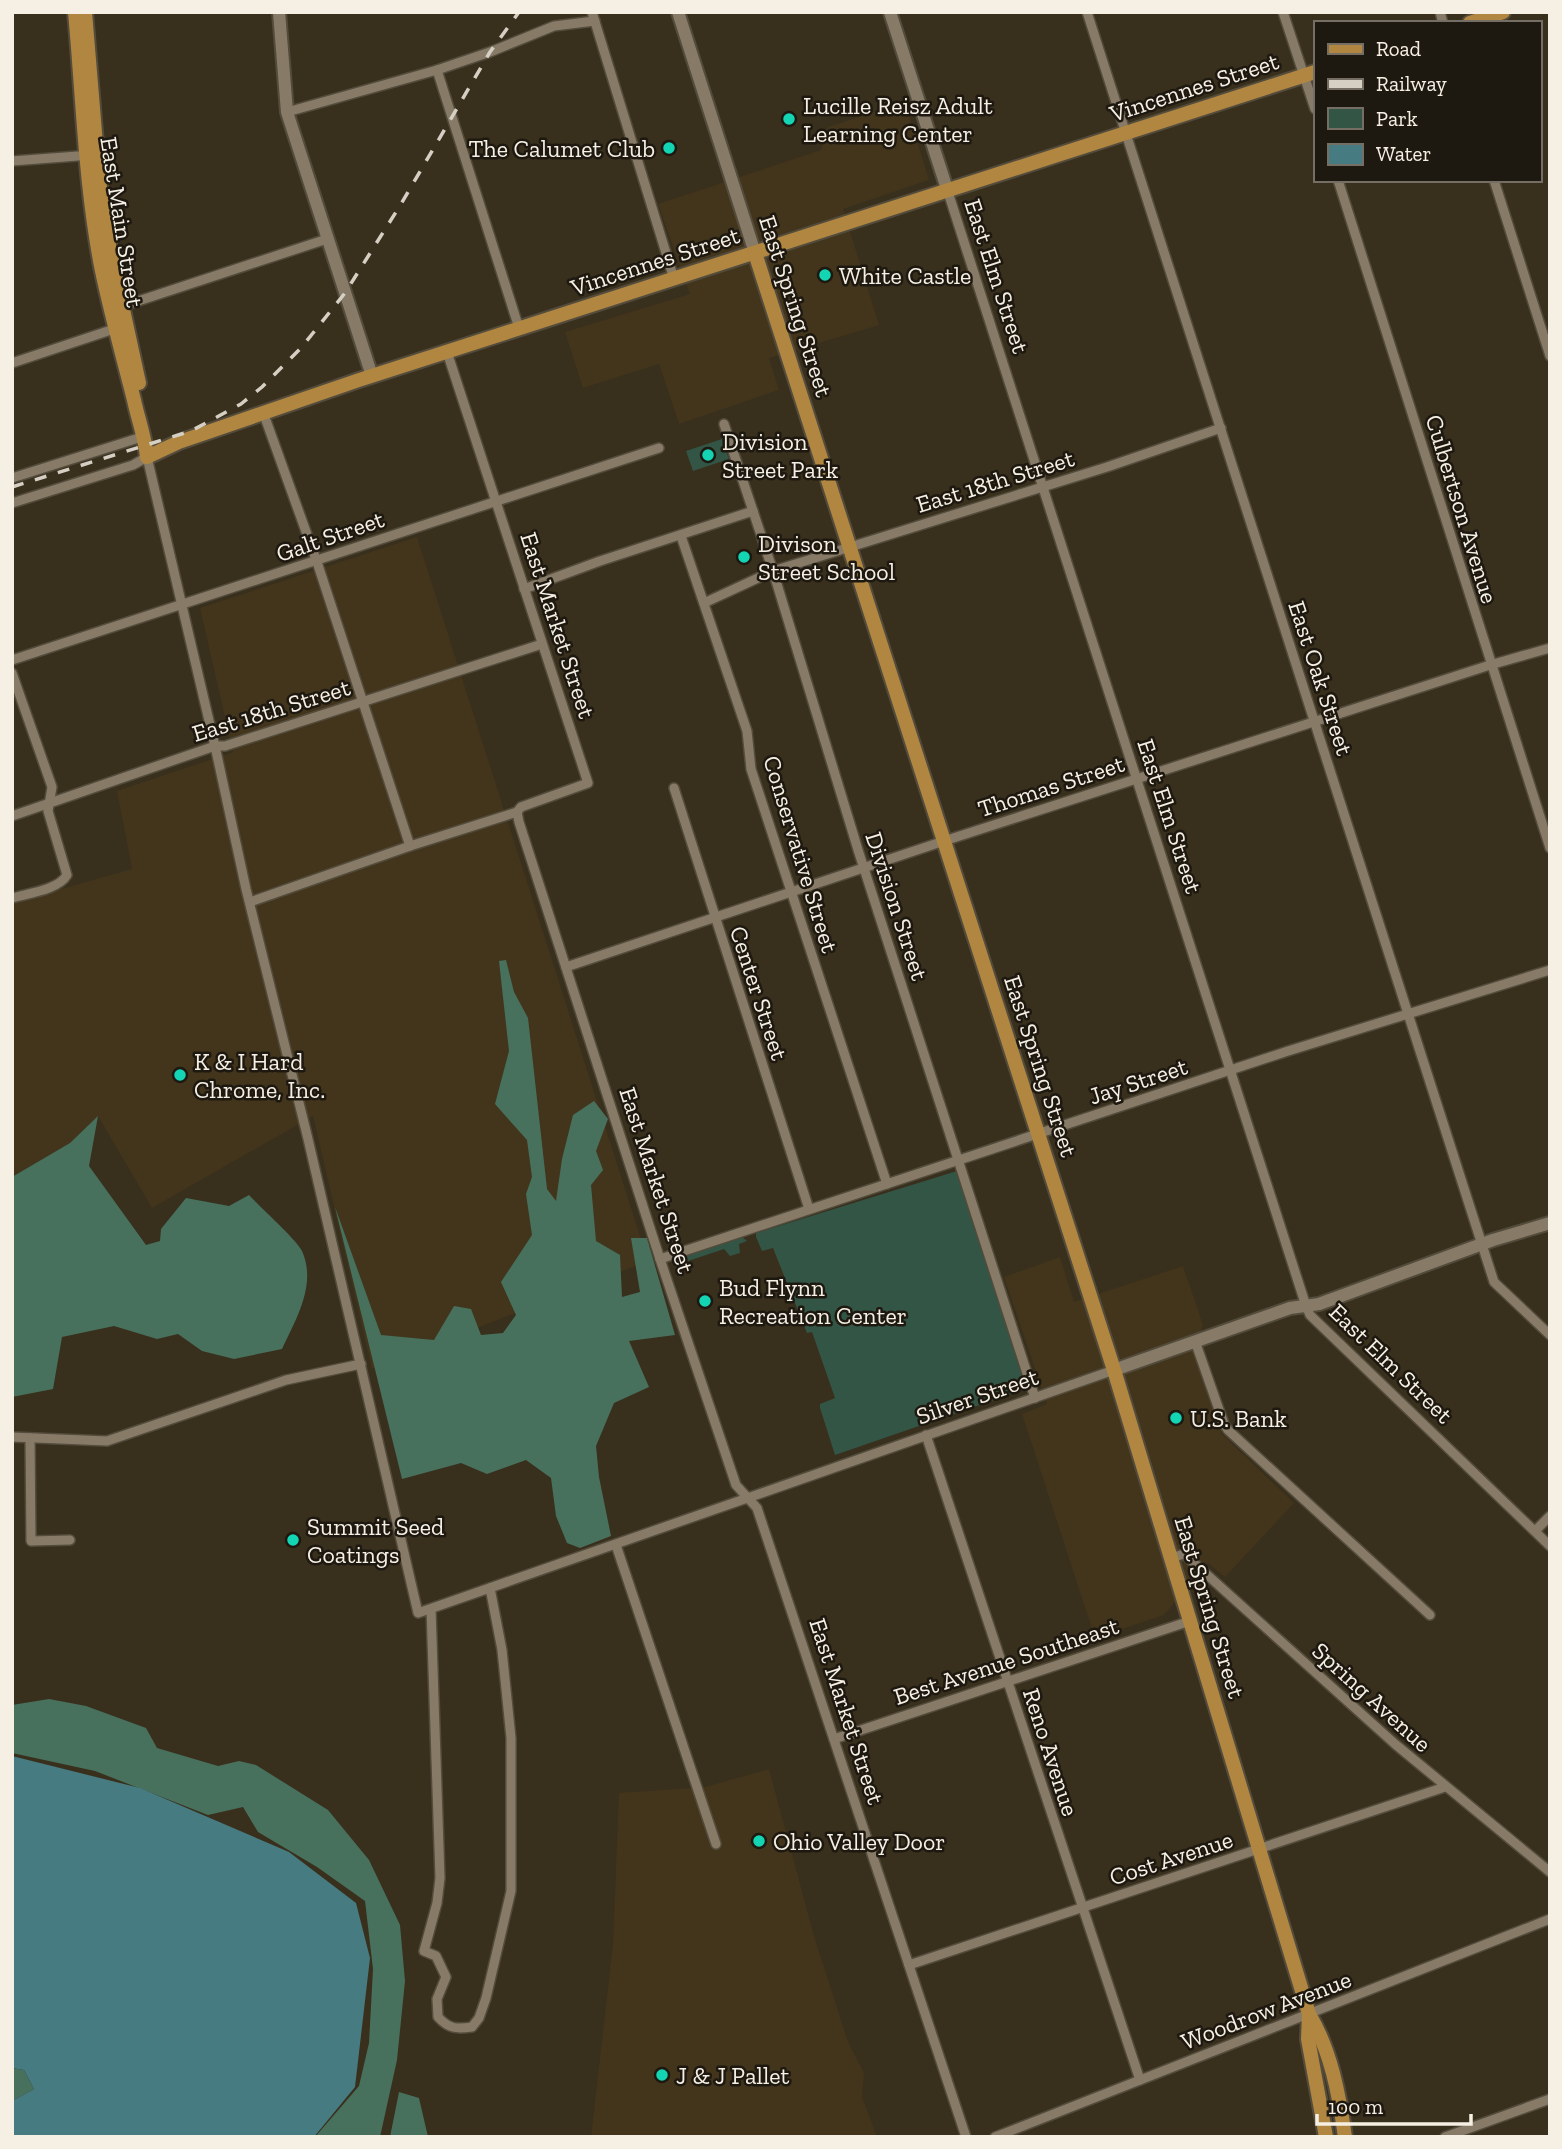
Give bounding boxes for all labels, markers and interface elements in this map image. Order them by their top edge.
legend [1314,21,1541,182]
text: Road [1376,36,1422,61]
street label: Vincennes Street [1105,46,1282,128]
text: Railway [1376,71,1447,96]
place label: Lucille Reisz Adult Learning Center [803,91,993,148]
text: Park [1376,106,1418,131]
marker: Lucille Reisz Adult Learning Center [781,111,797,127]
place label: The Calumet Club [468,134,655,163]
street label: East Main Street [94,135,150,309]
marker: The Calumet Club [661,140,677,156]
text: Water [1376,141,1431,166]
street label: East Elm Street [958,195,1036,357]
street label: East Spring Street [753,212,839,400]
street label: Vincennes Street [566,220,743,302]
place label: White Castle [839,261,971,290]
marker: White Castle [817,267,833,283]
street label: Culbertson Avenue [1420,411,1504,607]
place label: Division Street Park [722,427,839,484]
street label: East 18th Street [913,443,1078,519]
marker: Division Street Park [700,447,716,463]
street label: Galt Street [272,504,388,568]
street label: East Market Street [514,528,602,722]
place label: Divison Street School [758,529,895,586]
marker: Divison Street School [736,549,752,565]
street label: East Oak Street [1282,597,1360,759]
street label: East 18th Street [189,672,354,748]
street label: East Elm Street [1131,735,1209,897]
street label: Thomas Street [974,749,1128,823]
street label: Conservative Street [757,752,845,956]
street label: Division Street [859,828,935,984]
street label: Center Street [724,922,794,1064]
street label: East Spring Street [998,972,1084,1160]
place label: K & I Hard Chrome, Inc. [194,1047,325,1104]
street label: Jay Street [1085,1051,1191,1111]
marker: K & I Hard Chrome, Inc. [172,1067,188,1083]
street label: East Market Street [613,1083,701,1277]
place label: Bud Flynn Recreation Center [719,1273,907,1330]
marker: Bud Flynn Recreation Center [697,1293,713,1309]
street label: East Elm Street [1323,1297,1459,1429]
street label: Silver Street [912,1362,1042,1430]
place label: U.S. Bank [1190,1404,1287,1433]
marker: U.S. Bank [1168,1410,1184,1426]
place label: Summit Seed Coatings [307,1512,444,1569]
street label: East Spring Street [1169,1512,1252,1702]
marker: Summit Seed Coatings [285,1532,301,1548]
street label: Best Avenue Southeast [890,1611,1122,1711]
street label: East Market Street [803,1614,891,1808]
street label: Spring Avenue [1306,1636,1438,1758]
street label: Reno Avenue [1017,1684,1085,1820]
street label: Cost Avenue [1106,1824,1236,1892]
place label: Ohio Valley Door [773,1827,945,1856]
marker: Ohio Valley Door [751,1833,767,1849]
street label: Woodrow Avenue [1177,1964,1355,2056]
place label: J & J Pallet [676,2061,790,2090]
marker: J & J Pallet [654,2067,670,2083]
scale bar [1317,2082,1471,2126]
text: 100 m [1328,2094,1383,2119]

